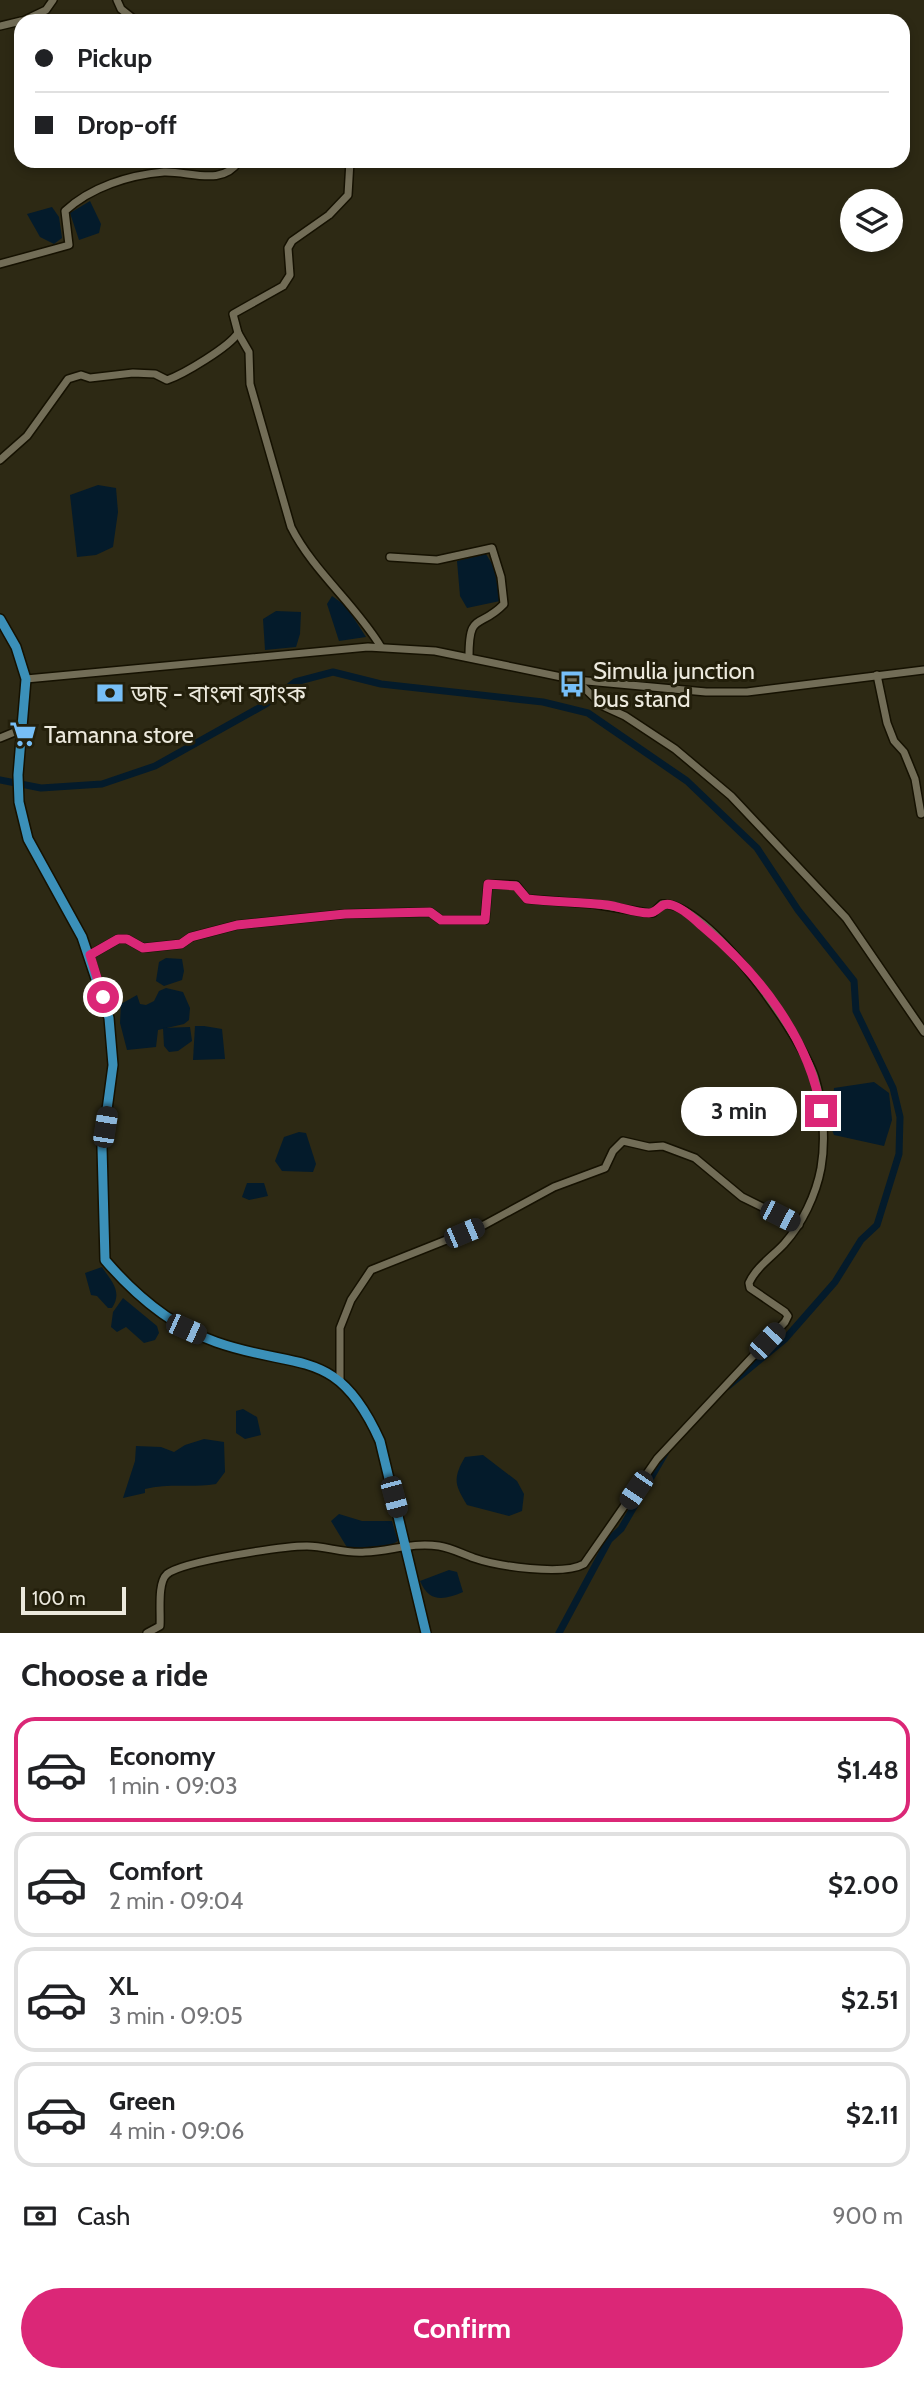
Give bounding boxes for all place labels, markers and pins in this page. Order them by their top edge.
place label: Simulia junction bus stand [593,656,755,713]
bus stop icon: Simulia junction bus stand [557,669,587,699]
bank icon: ডাচ্ - বাংলা ব্যাংক [95,678,125,708]
place label: ডাচ্ - বাংলা ব্যাংক [130,679,307,708]
supermarket icon: Tamanna store [8,719,38,749]
place label: Tamanna store [44,720,194,749]

